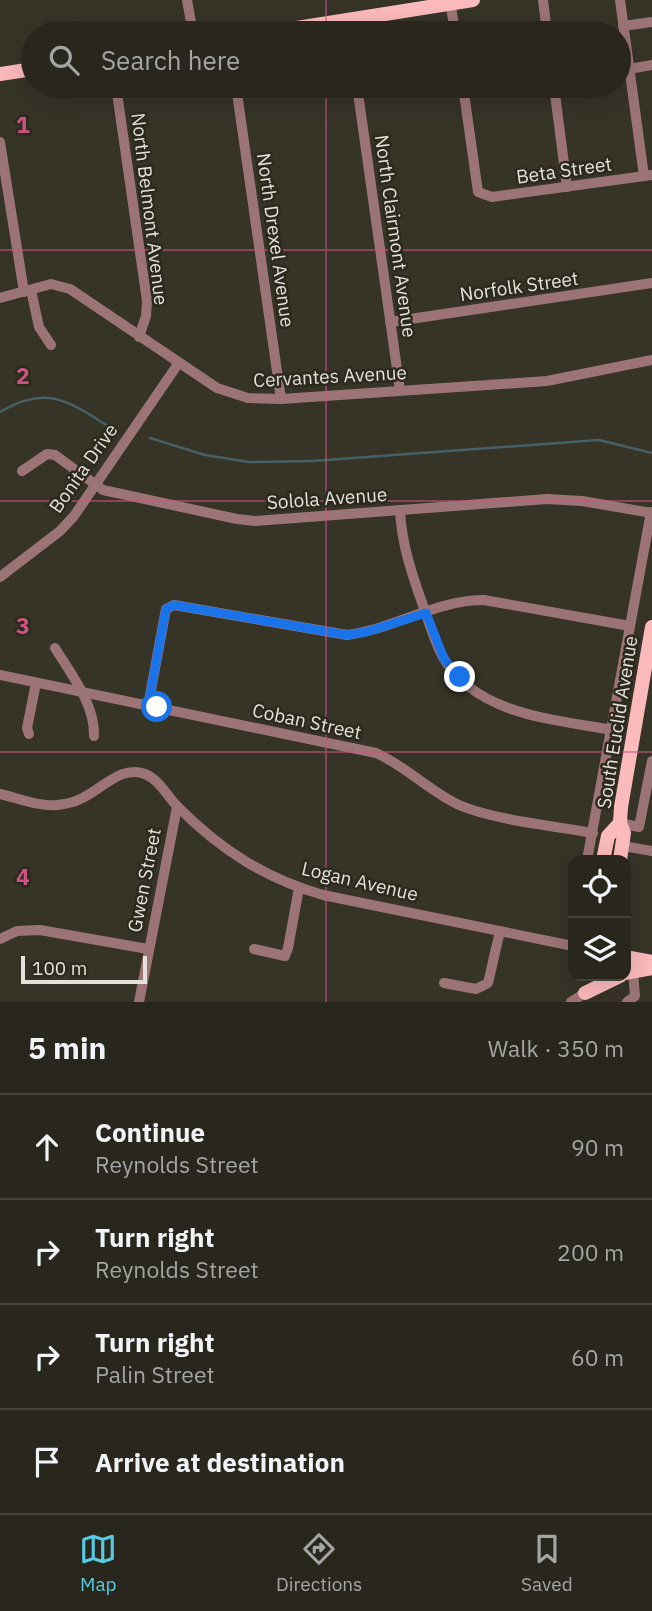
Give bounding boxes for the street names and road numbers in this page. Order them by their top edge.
street label: North Belmont Avenue [126,111,174,307]
street label: North Clairmont Avenue [370,133,422,339]
street label: North Drexel Avenue [252,151,300,329]
street label: Beta Street [515,151,613,189]
street label: Norfolk Street [458,266,580,306]
street label: Cervantes Avenue [253,360,407,392]
street label: Bonita Drive [43,419,123,517]
street label: Solola Avenue [266,482,388,514]
street label: South Euclid Avenue [591,634,643,810]
street label: Coban Street [250,698,364,744]
street label: Gwen Street [122,826,166,934]
street label: Logan Avenue [299,856,421,906]

